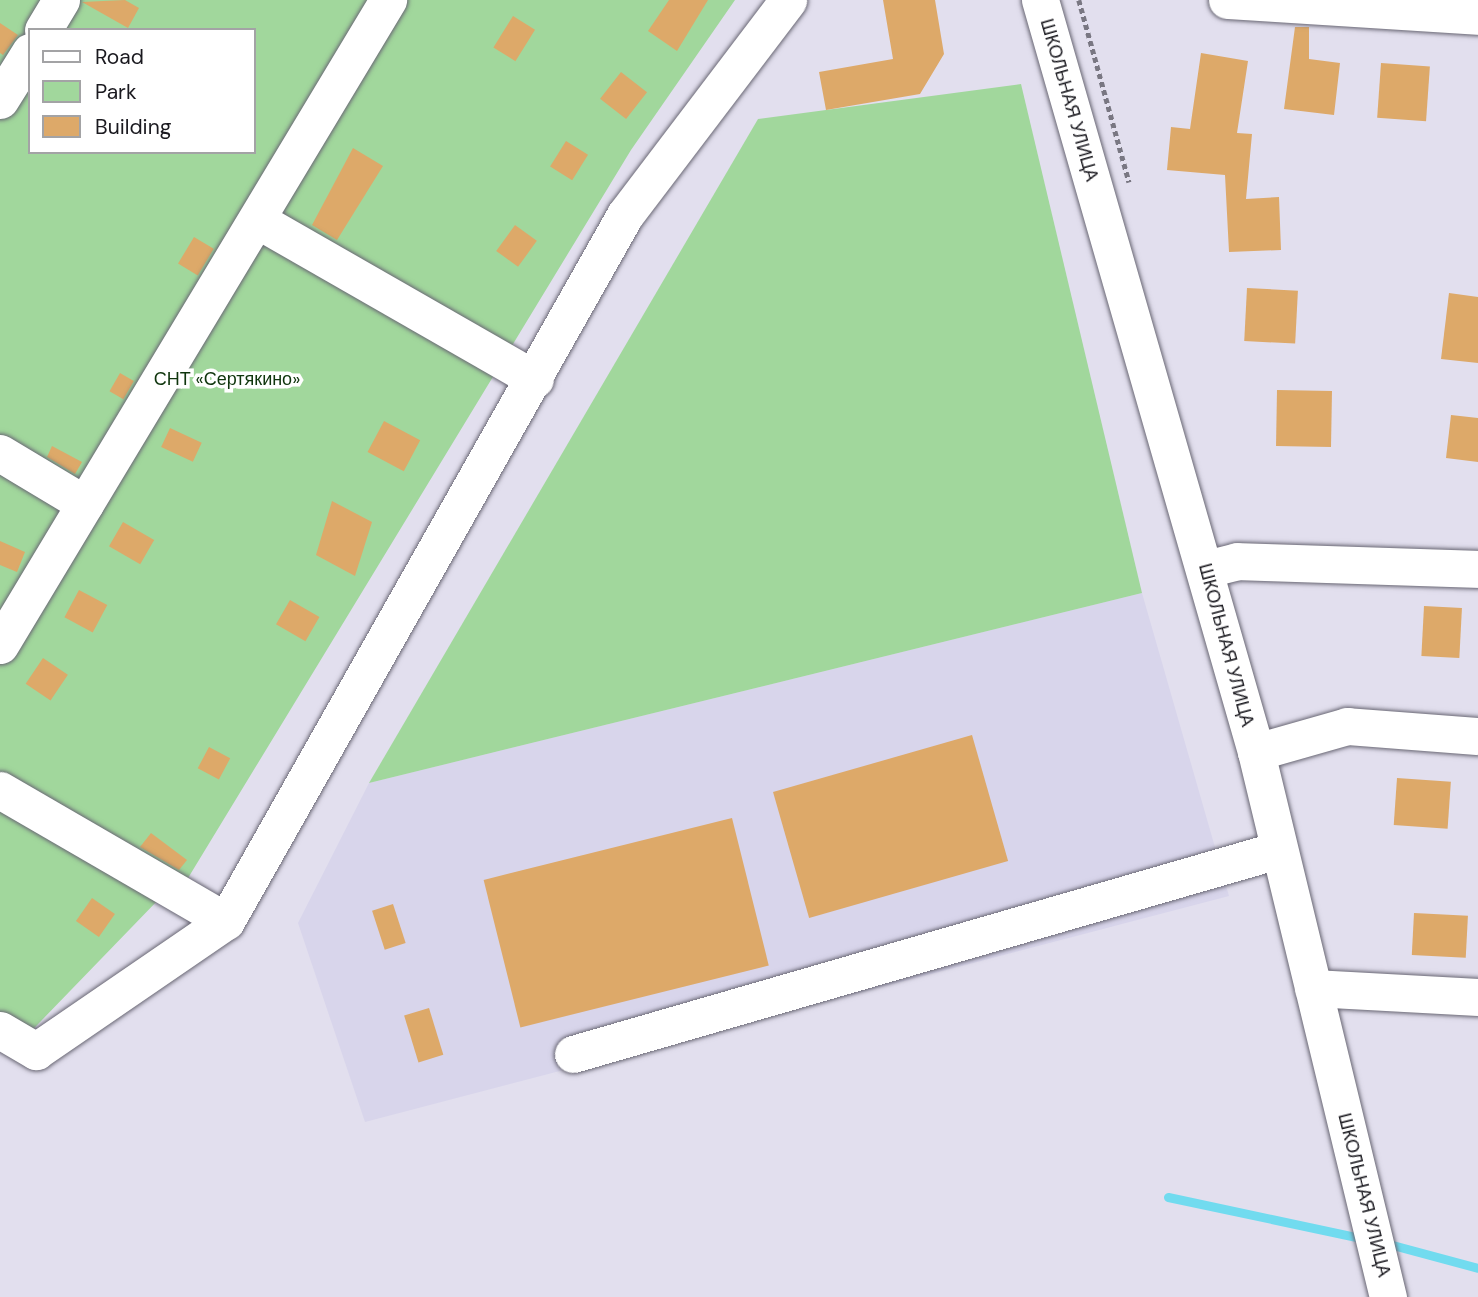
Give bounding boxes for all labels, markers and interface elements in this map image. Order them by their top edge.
street label: ШКОЛЬНАЯ УЛИЦА [1035,16,1103,184]
legend [28,28,256,154]
text: Road [95,43,144,71]
text: Park [95,78,136,106]
text: Building [95,113,171,141]
park label: СНТ «Сертякино» [154,368,300,390]
street label: ШКОЛЬНАЯ УЛИЦА [1194,561,1258,729]
street label: ШКОЛЬНАЯ УЛИЦА [1333,1111,1395,1279]

